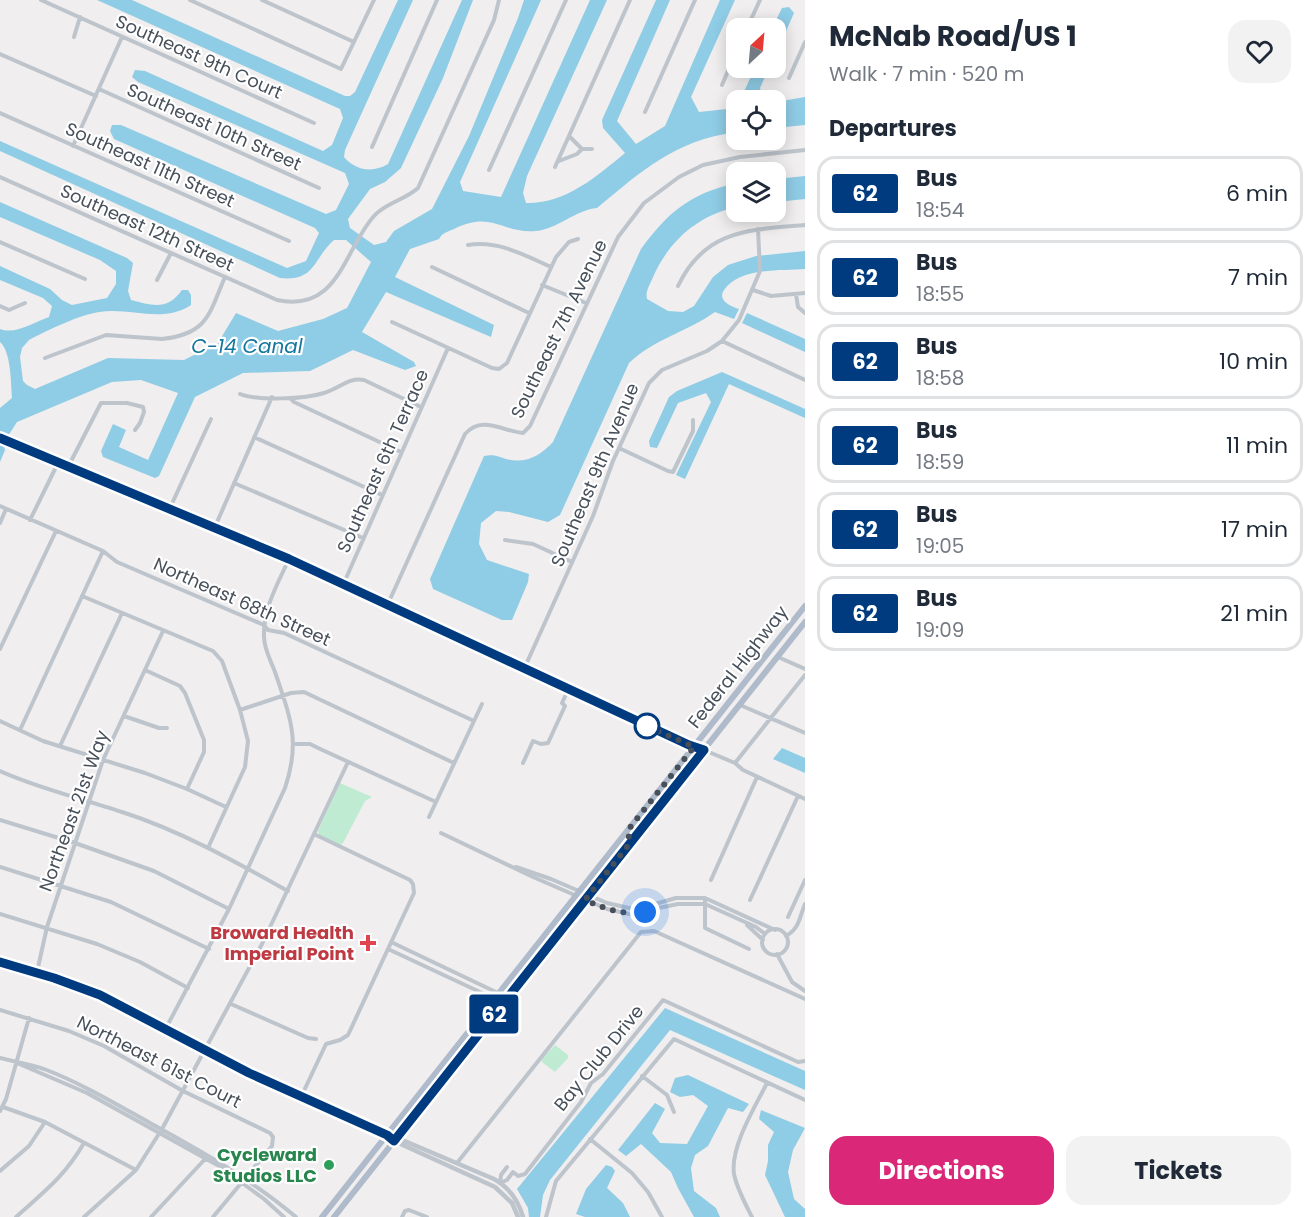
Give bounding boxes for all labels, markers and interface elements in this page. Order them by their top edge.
street label: Southeast 9th Court [112,8,287,105]
text: McNab Road/US 1 [829,17,1077,56]
north arrow [726,18,786,78]
map controls [726,18,786,222]
button: heart [1228,20,1291,83]
text: Walk · 7 min · 520 m [829,60,1024,88]
street label: Southeast 10th Street [123,77,305,176]
button: locate [726,90,786,150]
text: Departures [829,113,957,144]
street label: Southeast 11th Street [62,116,239,213]
button: layers [726,162,786,222]
text: Bus [916,163,958,194]
street label: Southeast 12th Street [56,178,238,277]
text: 6 min [1226,178,1288,209]
text: 62 [852,179,878,208]
text: 18:54 [916,196,964,224]
street label: Southeast 7th Avenue [504,235,613,422]
text: Bus [916,247,958,278]
text: 7 min [1228,262,1288,293]
text: 62 [852,263,878,292]
text: 18:55 [916,280,964,308]
text: Bus [916,331,958,362]
water label: C-14 Canal [191,332,303,360]
text: 10 min [1219,346,1288,377]
text: 62 [852,347,878,376]
text: 18:58 [916,364,964,392]
street label: Southeast 6th Terrace [331,365,434,557]
street label: Southeast 9th Avenue [544,379,645,571]
text: Bus [916,415,958,446]
text: 11 min [1226,430,1288,461]
text: 62 [852,431,878,460]
text: 18:59 [916,448,964,476]
text: Bus [916,499,958,530]
text: 17 min [1221,514,1288,545]
text: 62 [852,515,878,544]
text: 19:05 [916,532,964,560]
street label: Northeast 68th Street [150,551,335,652]
text: Bus [916,583,958,614]
text: 21 min [1220,598,1288,629]
text: 62 [852,599,878,628]
street label: Federal Highway [682,600,793,733]
text: 19:09 [916,616,964,644]
unlabelled marker [634,713,660,739]
street label: Northeast 21st Way [33,727,114,895]
your location [630,897,660,927]
place label: Broward Health Imperial Point [210,920,354,966]
marker: Broward Health Imperial Point [359,934,377,952]
line badge: 62 [467,994,521,1034]
street label: Bay Club Drive [548,999,649,1116]
text: 62 [481,1000,507,1029]
street label: Northeast 61st Court [73,1009,246,1114]
button: Directions [829,1136,1054,1205]
button: Tickets [1066,1136,1291,1205]
place label: Cycleward Studios LLC [213,1142,317,1188]
marker: Cycleward Studios LLC [322,1158,336,1172]

